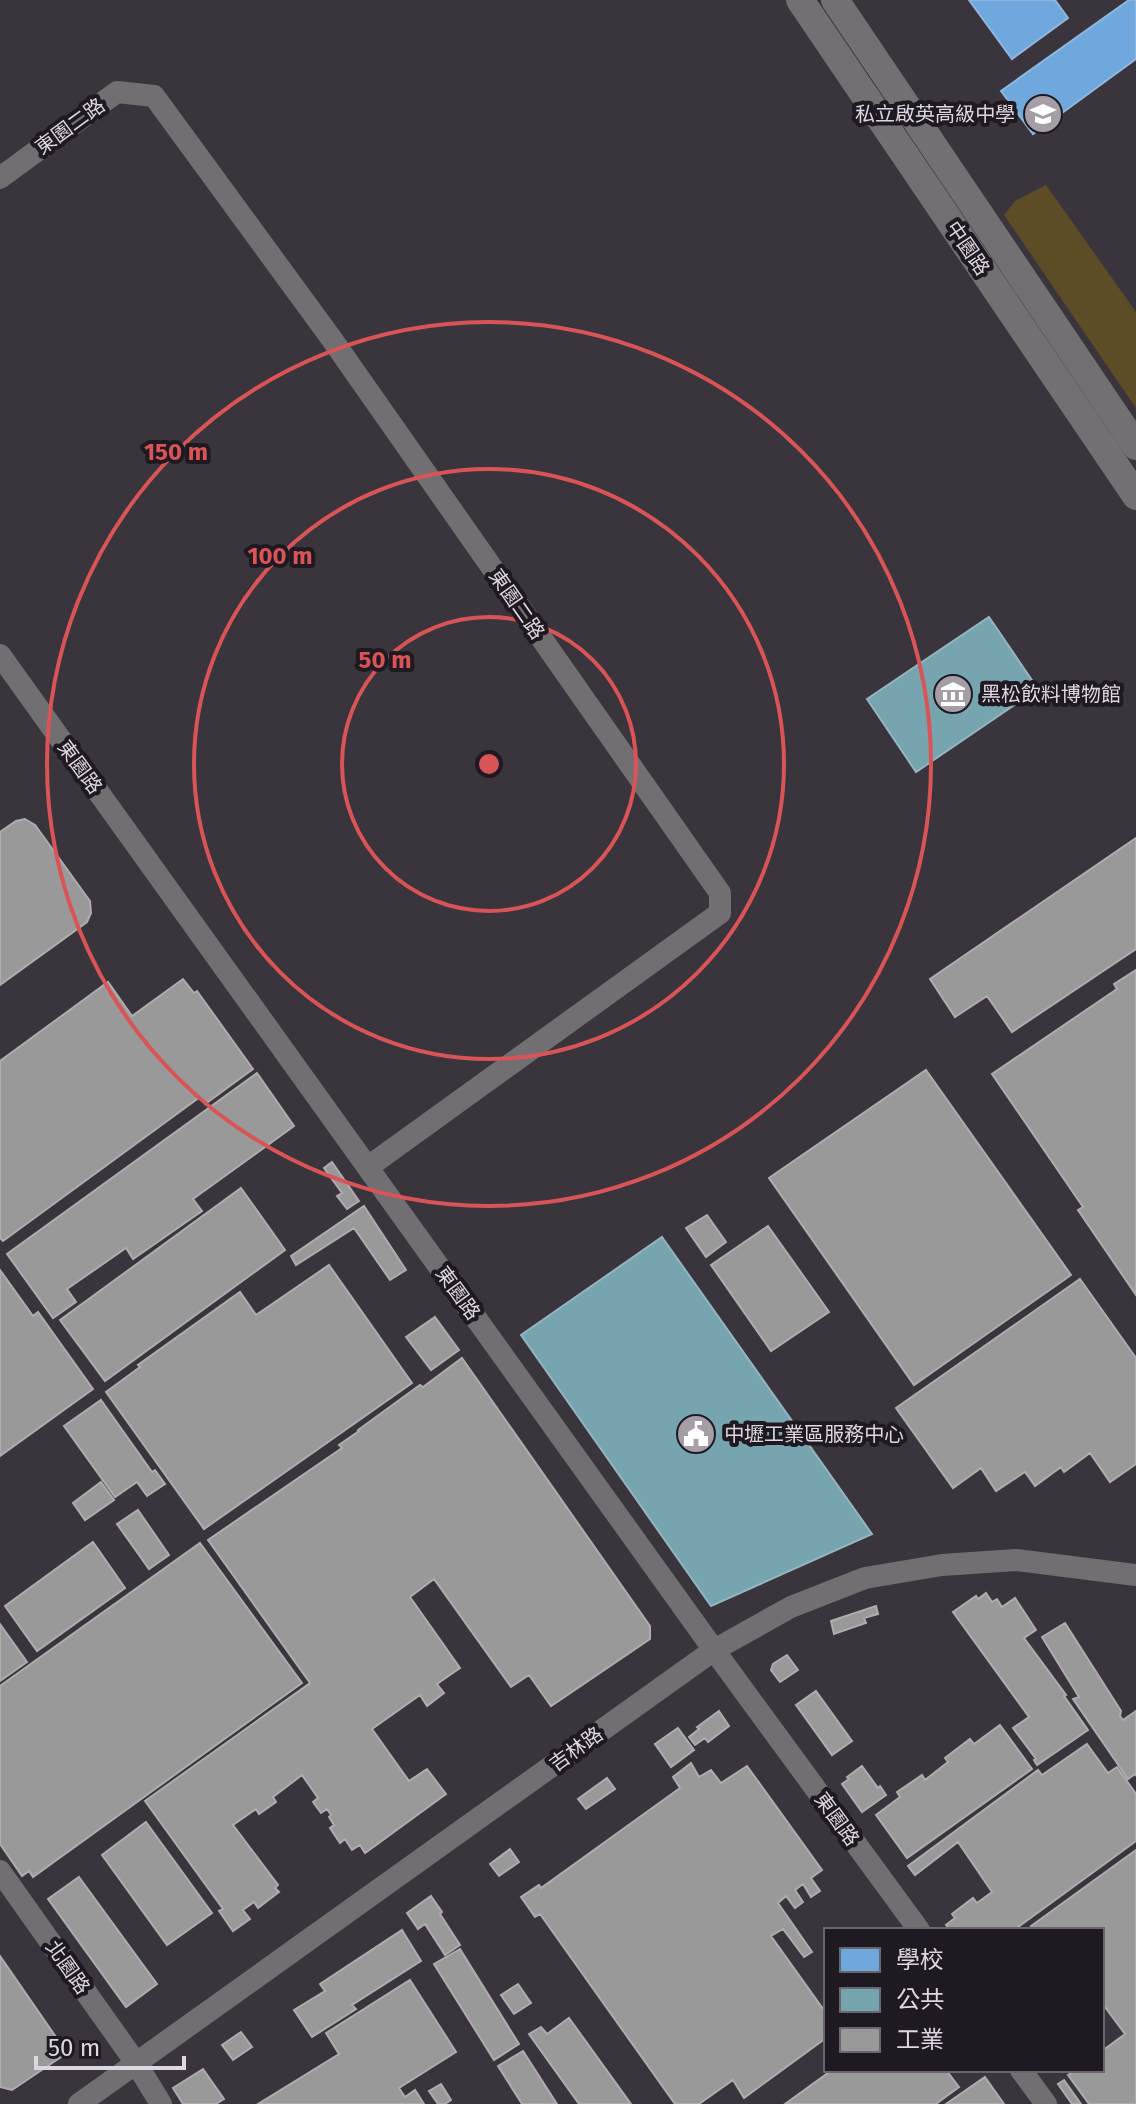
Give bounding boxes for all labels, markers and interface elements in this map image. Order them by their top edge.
street label: 東園二路 [31,93,109,159]
school or university icon: 私立啟英高級中學 [1022,93,1064,135]
place label: 私立啟英高級中學 [855,102,1015,126]
street label: 中園路 [941,216,995,280]
text: 150 m [144,438,208,466]
text: 100 m [247,542,313,570]
street label: 東園二路 [484,564,550,644]
text: 50 m [359,646,411,674]
museum icon: 黑松飲料博物館 [932,673,974,715]
place label: 黑松飲料博物館 [981,682,1121,706]
street label: 東園路 [53,736,107,798]
centre of rings [475,750,503,778]
street label: 東園路 [431,1262,485,1324]
public building icon: 中壢工業區服務中心 [675,1413,717,1455]
place label: 中壢工業區服務中心 [724,1422,904,1446]
street label: 吉林路 [545,1722,607,1776]
street label: 東園路 [810,1788,864,1850]
legend [824,1928,1104,2072]
street label: 北園路 [41,1936,95,1998]
text: 學校 [896,1946,944,1974]
text: 公共 [896,1986,944,2014]
scale bar [36,2020,184,2070]
text: 工業 [896,2026,944,2054]
text: 50 m [48,2034,100,2062]

